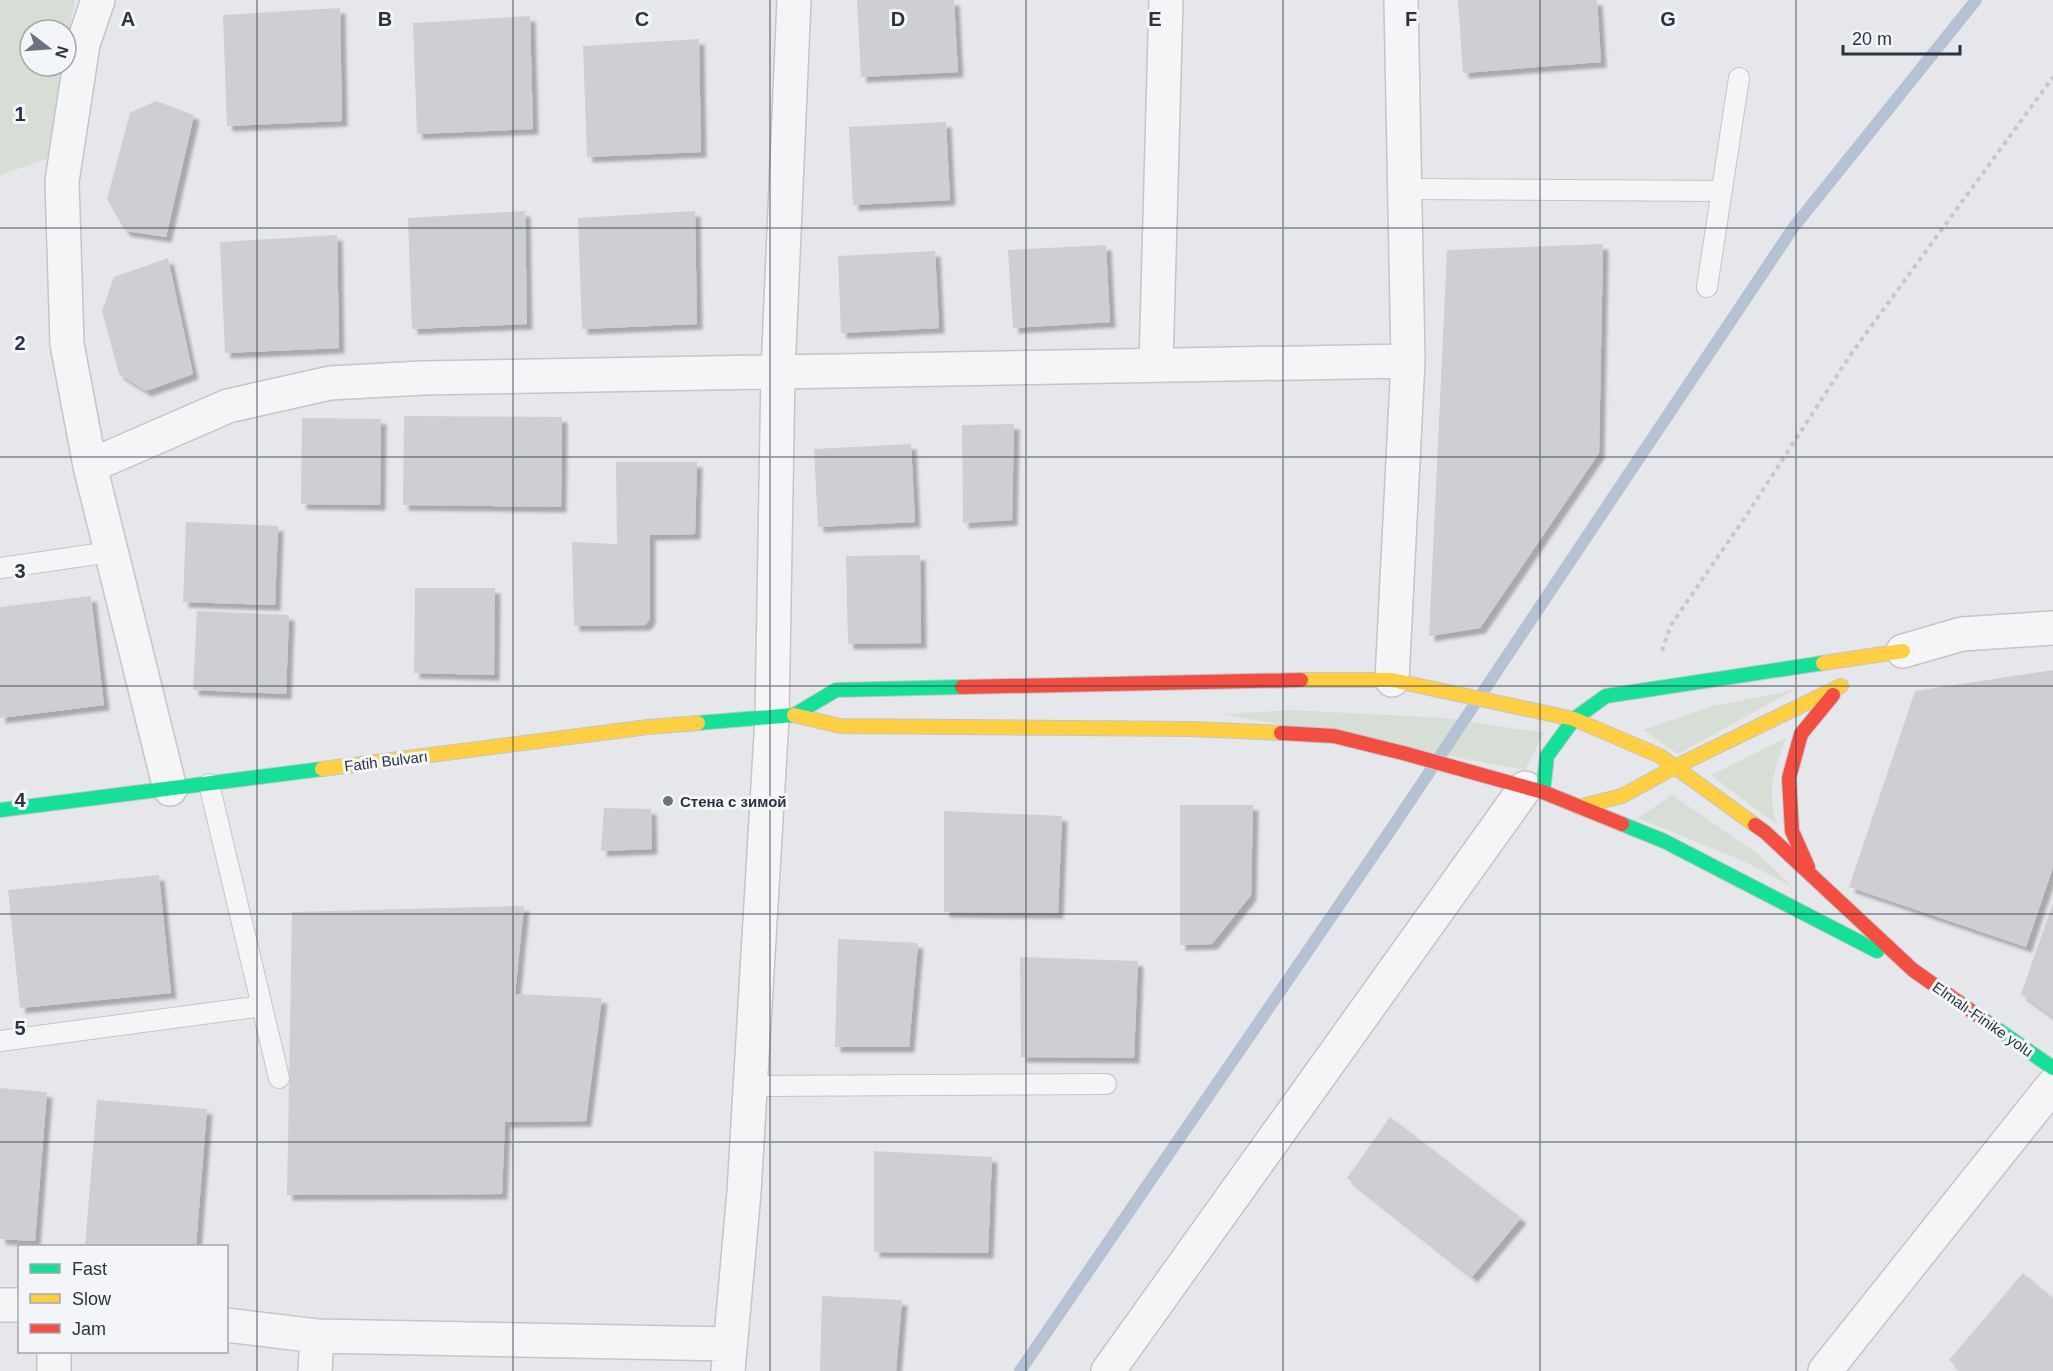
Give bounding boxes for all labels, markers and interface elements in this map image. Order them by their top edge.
text: A [121,8,135,30]
text: B [378,8,392,30]
text: C [635,8,649,30]
text: D [891,8,905,30]
text: E [1148,8,1162,30]
text: F [1405,8,1417,30]
text: G [1660,8,1676,30]
north arrow [18,18,78,78]
scale bar [1843,18,1960,56]
text: 20 m [1852,29,1892,49]
text: N [52,44,72,60]
text: 1 [14,103,26,125]
text: 2 [14,332,26,354]
text: 3 [14,560,26,582]
street label: Fatih Bulvarı [343,747,429,775]
text: 4 [14,789,26,811]
place label: Стена с зимой [680,793,787,810]
marker: Стена с зимой [661,794,675,808]
street label: Elmalı-Finike yolu [1930,978,2036,1060]
text: 5 [14,1017,26,1039]
legend [18,1245,228,1353]
text: Fast [72,1259,107,1279]
text: Slow [72,1289,112,1309]
text: Jam [72,1319,106,1339]

